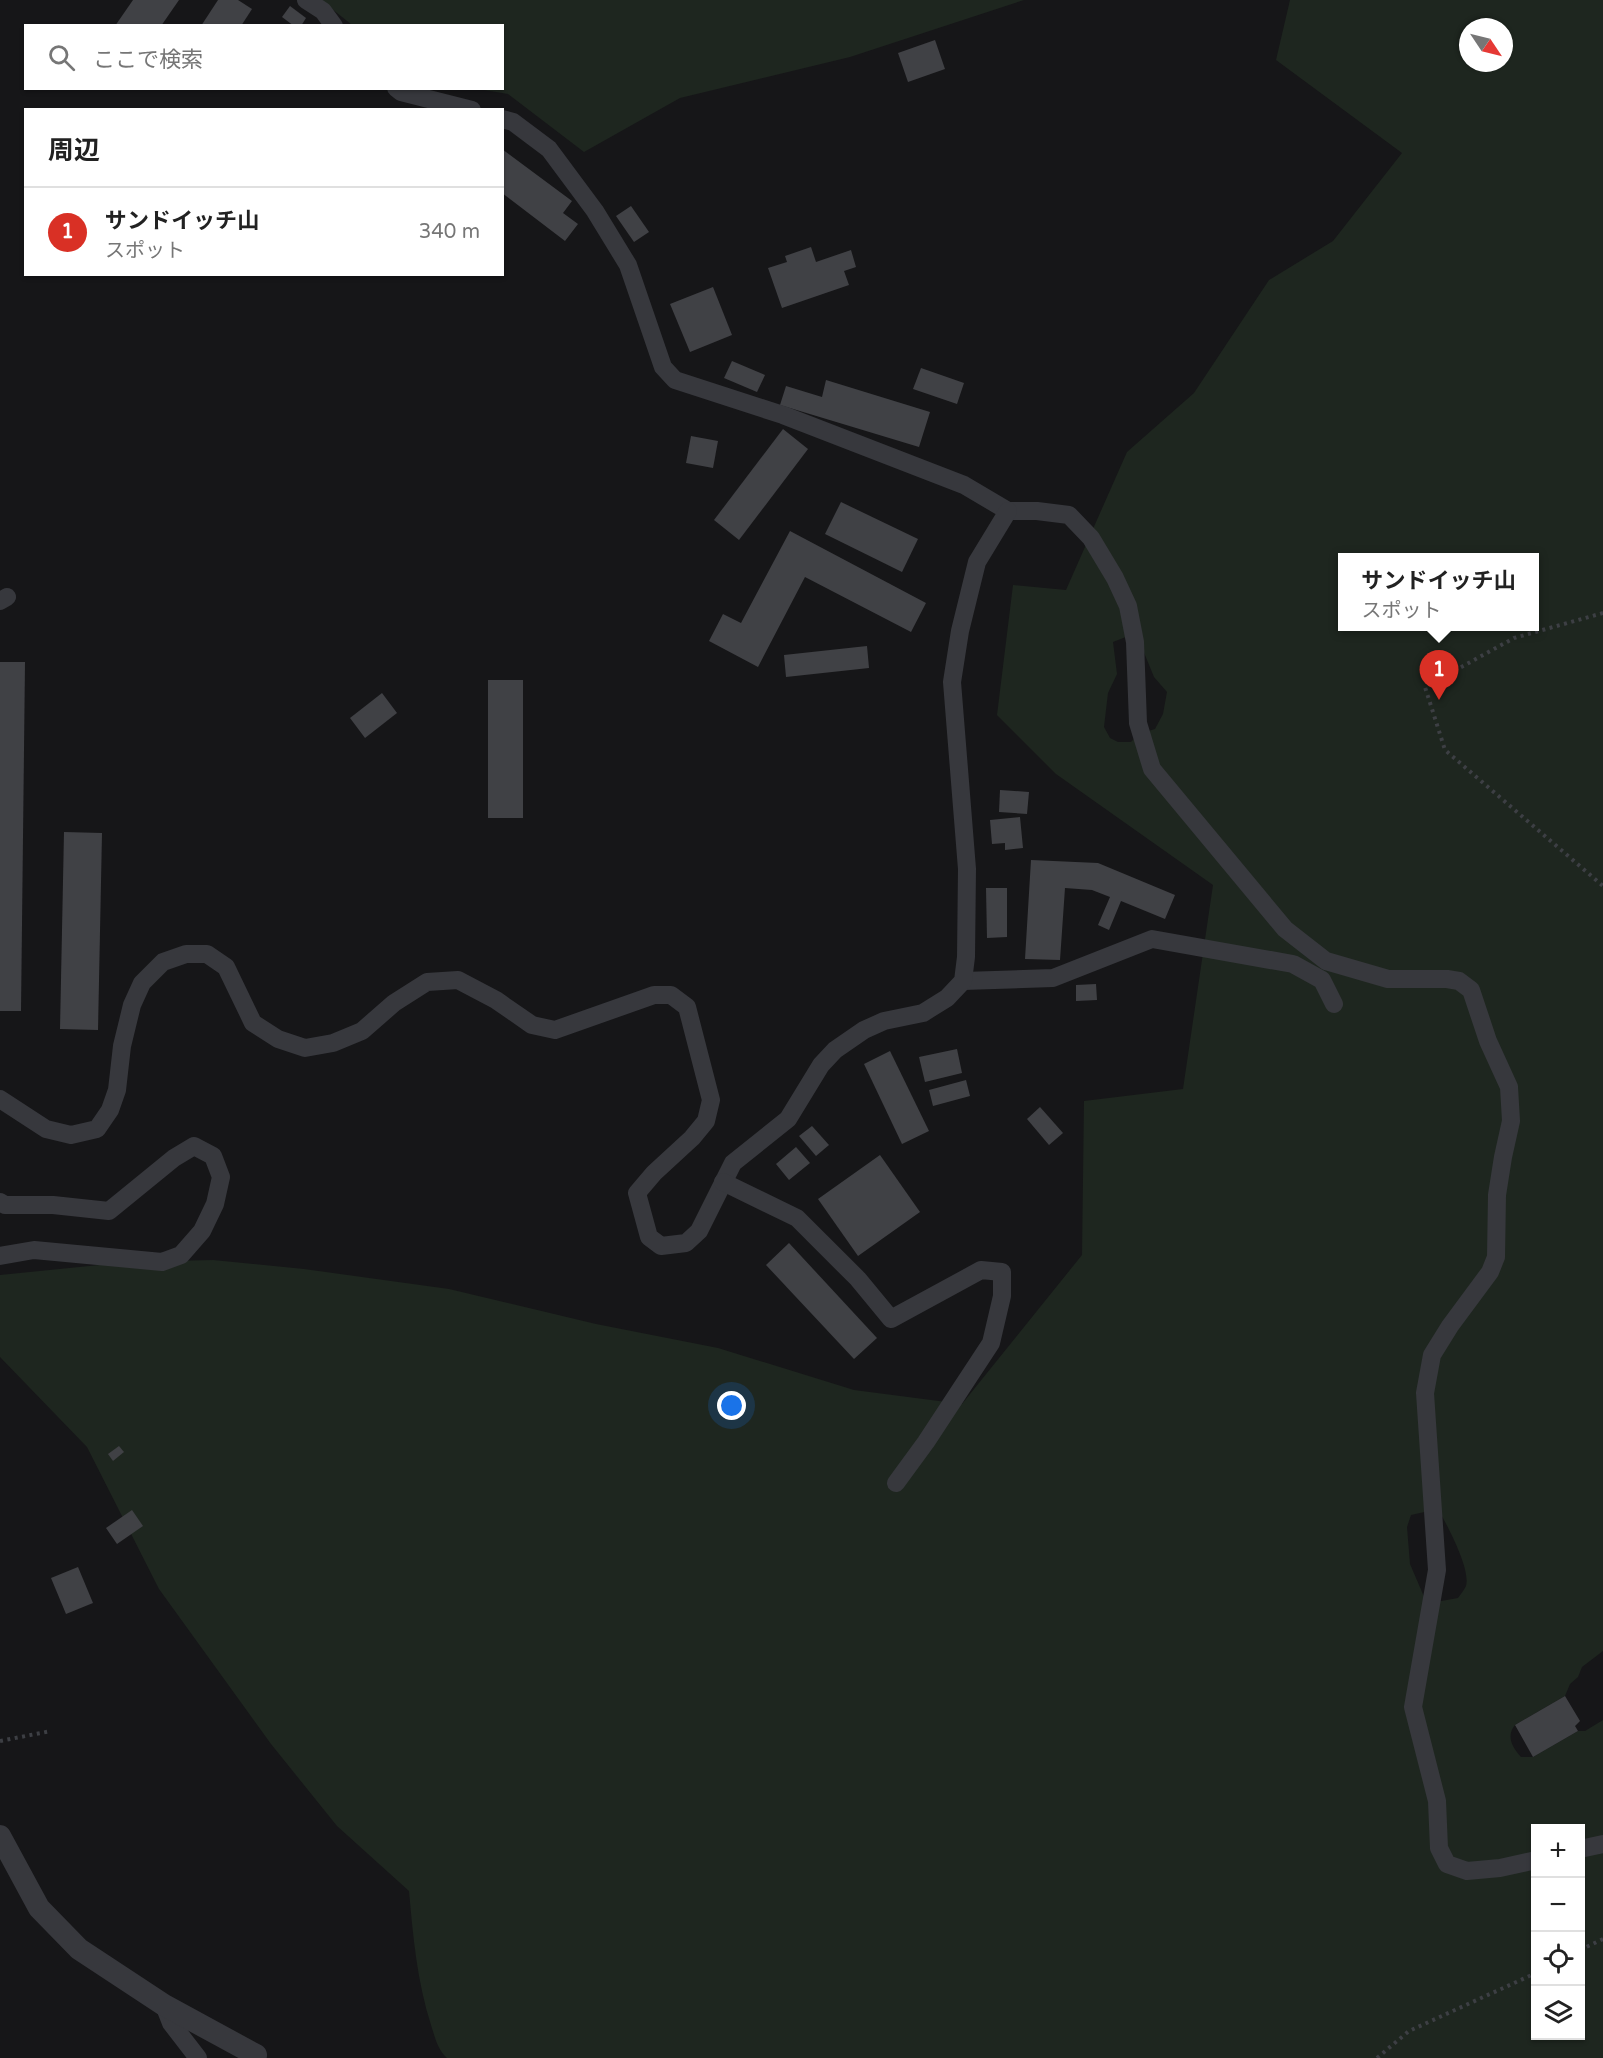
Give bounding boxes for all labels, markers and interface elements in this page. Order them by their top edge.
north arrow [1459,18,1513,72]
search box [24,24,504,90]
icon: search [45,41,78,74]
text: ここで検索 [93,47,203,73]
text: 周辺 [48,135,100,166]
text: サンドイッチ山 [105,208,259,234]
text: 1 [61,220,74,244]
text: 340 m [419,220,480,244]
text: スポット [105,239,185,263]
popup [1338,553,1539,631]
text: サンドイッチ山 [1361,568,1516,594]
text: スポット [1361,599,1441,623]
pin: 1 [1420,650,1458,700]
your location [717,1391,746,1420]
map controls [1531,1824,1585,2040]
button: + [1531,1824,1585,1878]
button: − [1531,1878,1585,1932]
button: locate [1531,1932,1585,1986]
button: layers [1531,1986,1585,2040]

